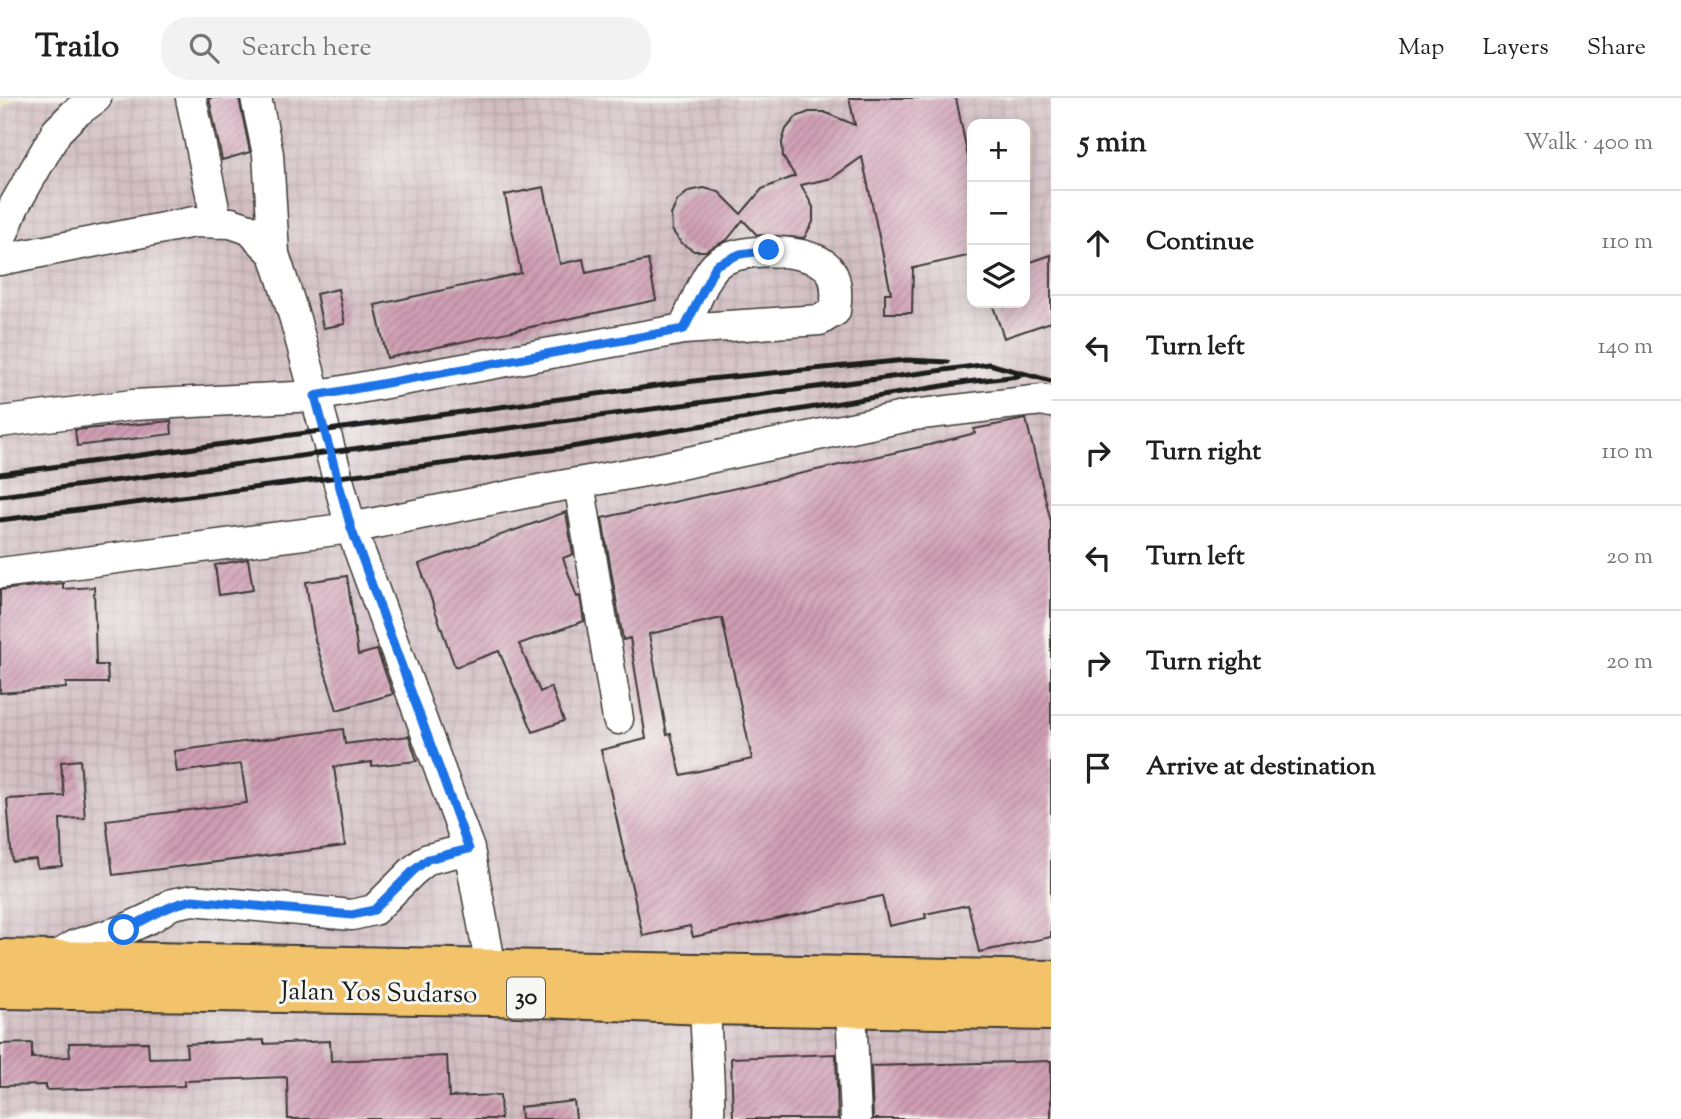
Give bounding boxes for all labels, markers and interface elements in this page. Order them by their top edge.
search box [161,17,651,80]
text: Trailo [35,24,119,72]
icon: search [185,29,223,67]
text: Search here [241,30,372,67]
text: Map [1398,31,1444,65]
text: Layers [1482,31,1549,65]
text: Share [1587,31,1646,65]
map controls [967,119,1030,308]
button: + [967,119,1030,182]
text: 5 min [1079,122,1147,165]
text: Walk · 400 m [1524,127,1653,160]
button: − [967,182,1030,245]
icon: ahead [1079,224,1117,262]
text: Continue [1146,224,1254,261]
text: 110 m [1602,226,1653,259]
route end [753,234,784,265]
button: layers [967,245,1030,308]
icon: left [1079,329,1117,367]
text: Turn left [1146,329,1245,366]
text: 140 m [1598,331,1653,364]
icon: right [1079,434,1117,472]
text: Turn right [1146,434,1261,471]
text: 110 m [1602,436,1653,469]
icon: left [1079,539,1117,577]
text: Turn left [1146,539,1245,576]
text: 20 m [1606,541,1653,574]
icon: right [1079,644,1117,682]
text: Turn right [1146,644,1261,681]
text: 20 m [1606,646,1653,679]
icon: arrive [1079,749,1117,787]
text: Arrive at destination [1146,749,1376,786]
route start [108,914,139,945]
street label: Jalan Yos Sudarso [278,974,478,1014]
road number: 30 [507,978,545,1018]

